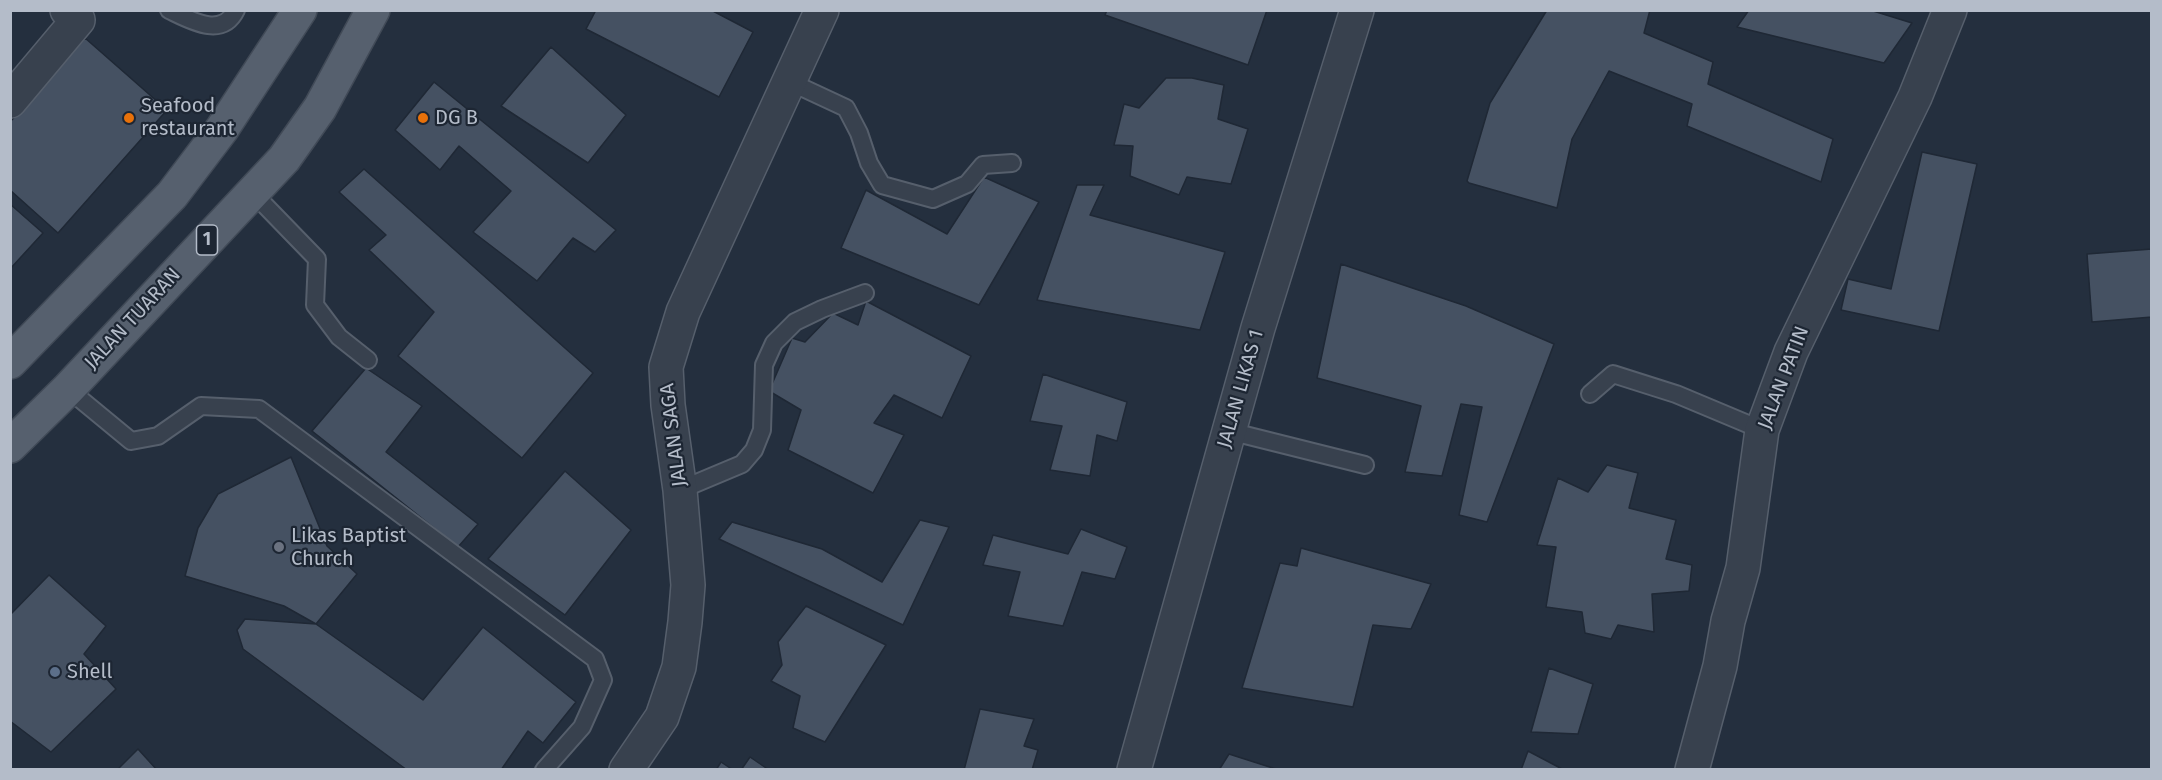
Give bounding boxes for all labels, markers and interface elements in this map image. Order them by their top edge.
place label: Seafood restaurant [141,94,235,141]
place label: DG B [435,106,478,130]
marker: Seafood restaurant [122,111,136,125]
marker: DG B [416,111,430,125]
road number: 1 [196,225,218,255]
street label: JALAN TUARAN [80,263,186,375]
street label: JALAN PATIN [1753,323,1815,433]
street label: JALAN LIKAS 1 [1213,327,1269,451]
street label: JALAN SAGA [656,382,692,488]
place label: Likas Baptist Church [291,524,406,571]
marker: Likas Baptist Church [272,540,286,554]
place label: Shell [67,660,112,684]
marker: Shell [48,665,62,679]

